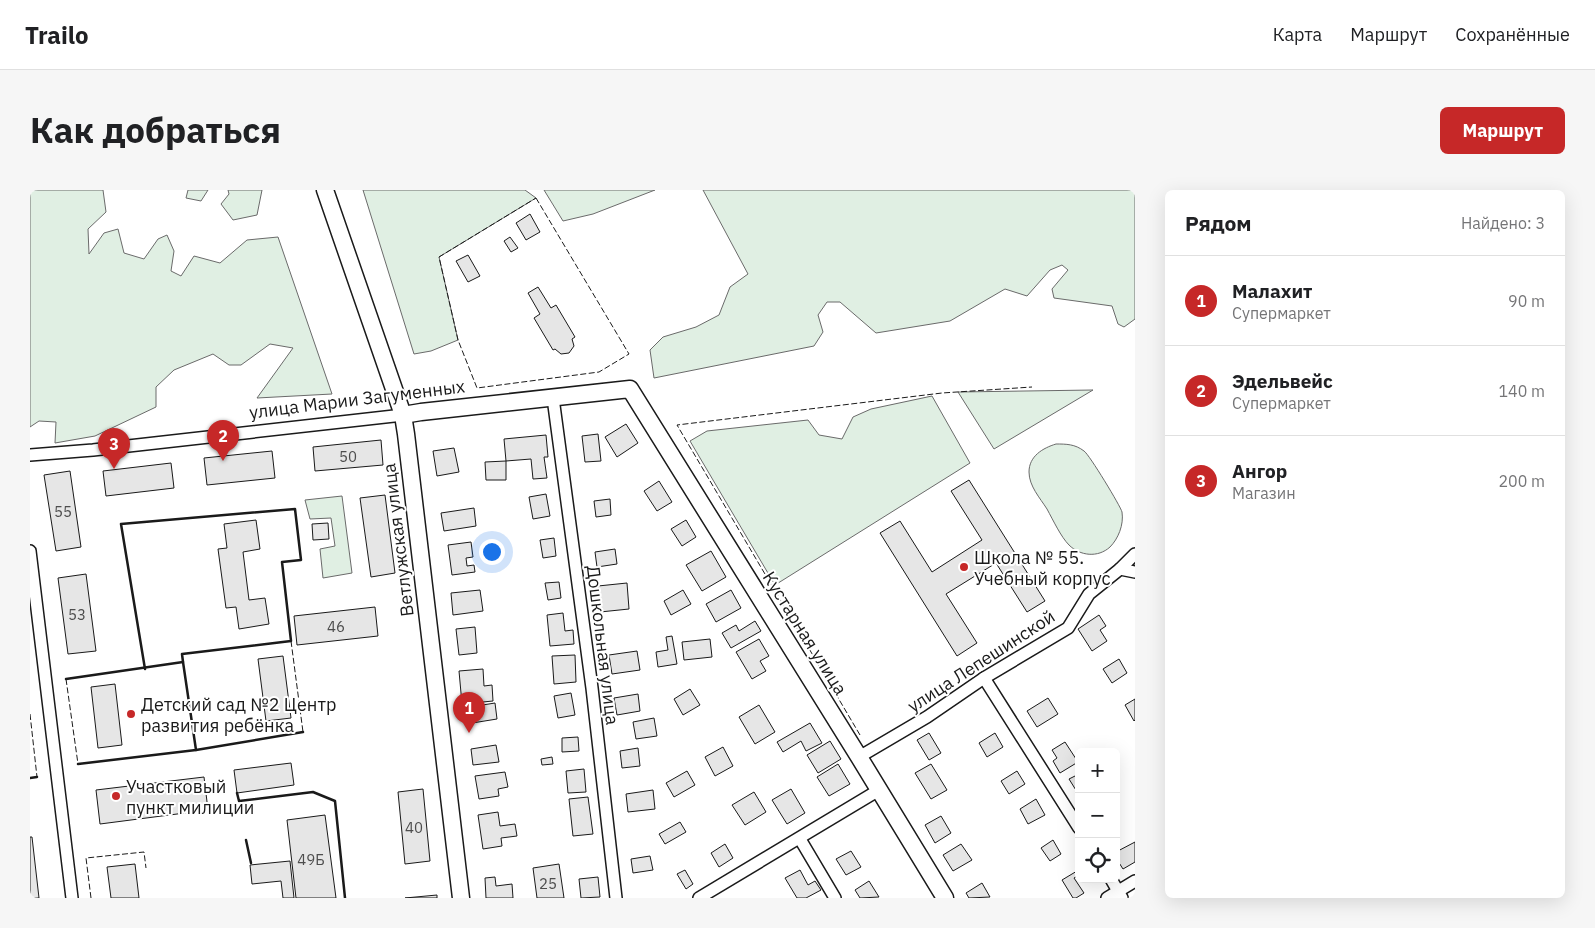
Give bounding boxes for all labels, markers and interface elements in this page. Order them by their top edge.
text: Trailo [25,19,89,51]
text: Карта [1273,23,1322,46]
text: Маршрут [1350,23,1427,46]
text: Сохранённые [1455,23,1570,46]
text: Как добраться [30,107,281,153]
button: Маршрут [1440,107,1565,154]
text: Рядом [1185,209,1252,237]
text: Найдено: 3 [1461,213,1545,233]
text: Малахит [1232,279,1312,303]
text: 1 [1196,291,1206,311]
text: 90 m [1508,291,1545,311]
text: Супермаркет [1232,303,1331,323]
text: Эдельвейс [1232,369,1333,393]
street label: улица Марии Загуменных [248,374,466,424]
text: 2 [1196,381,1206,401]
text: 140 m [1498,381,1545,401]
text: Супермаркет [1232,393,1331,413]
pin: 2 [207,420,239,461]
pin: 3 [98,428,130,469]
house number: 50 [339,447,357,466]
text: Ангор [1232,459,1287,483]
street label: Ветлужская улица [377,462,419,618]
text: 3 [1196,471,1206,491]
text: 200 m [1498,471,1545,491]
text: Магазин [1232,483,1296,503]
house number: 55 [54,502,72,521]
your location [479,539,505,565]
place label: Школа № 55. Учебный корпус [974,546,1111,590]
marker: Школа № 55. Учебный корпус [958,561,970,573]
street label: Дошкольная улица [582,564,624,726]
street label: Кустарная улица [758,567,852,699]
house number: 53 [68,605,86,624]
street label: улица Лепешинской [903,605,1059,717]
house number: 46 [327,617,345,636]
pin: 1 [453,692,485,733]
place label: Детский сад №2 Центр развития ребёнка [141,693,336,737]
marker: Детский сад №2 Центр развития ребёнка [125,708,137,720]
map controls [1075,748,1120,883]
button: + [1075,748,1120,793]
place label: Участковый пункт милиции [126,775,254,819]
marker: Участковый пункт милиции [110,790,122,802]
button: − [1075,793,1120,838]
house number: 40 [405,818,423,837]
button: locate [1075,838,1120,883]
house number: 49Б [297,850,325,869]
house number: 25 [539,874,557,893]

